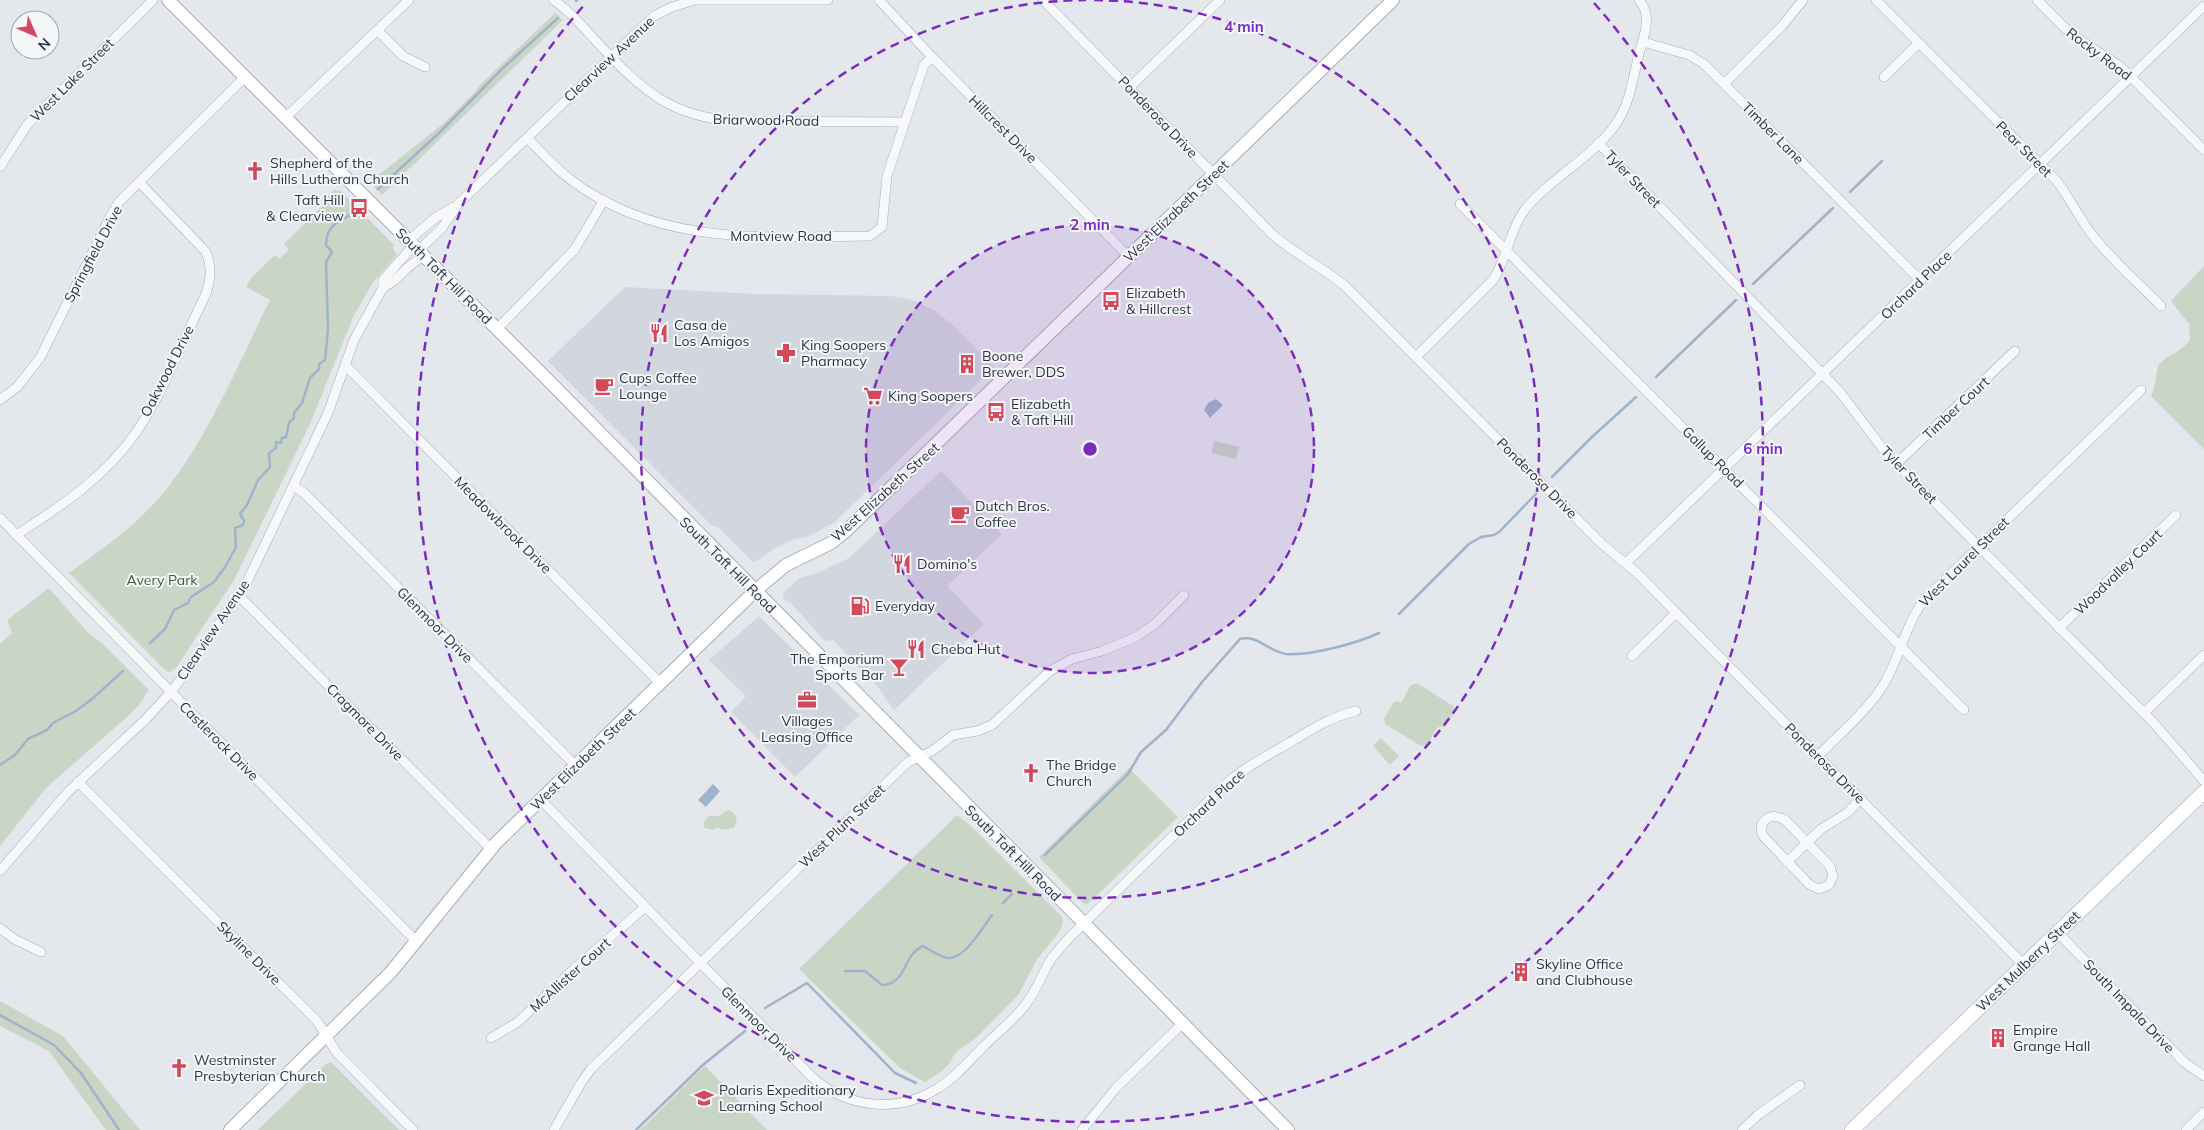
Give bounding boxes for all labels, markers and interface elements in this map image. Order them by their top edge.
north arrow [10,10,60,60]
street label: Clearview Avenue [560,12,658,106]
text: 4 min [1224,17,1264,36]
street label: Rocky Road [2063,24,2135,84]
street label: West Lake Street [26,34,118,126]
text: N [34,34,54,54]
street label: Ponderosa Drive [1114,72,1202,162]
street label: Hillcrest Drive [965,91,1041,167]
street label: Timber Lane [1738,98,1808,168]
street label: Briarwood Road [713,110,819,130]
street label: Pear Street [1992,117,2056,181]
street label: Tyler Street [1601,146,1665,212]
place label: Shepherd of the Hills Lutheran Church [270,154,409,188]
street label: West Elizabeth Street [1119,156,1233,266]
church icon: Shepherd of the Hills Lutheran Church [244,160,266,182]
place label: Taft Hill & Clearview [266,191,344,225]
bus stop icon: Taft Hill & Clearview [348,197,370,219]
street label: Springfield Drive [60,203,126,305]
text: 2 min [1070,215,1110,234]
street label: South Taft Hill Road [392,224,496,328]
street label: Montview Road [730,227,832,245]
street label: Orchard Place [1877,247,1955,323]
place label: Elizabeth & Hillcrest [1126,284,1191,318]
bus stop icon: Elizabeth & Hillcrest [1100,290,1122,312]
place label: Casa de Los Amigos [674,316,750,350]
street label: Oakwood Drive [136,322,198,420]
restaurant icon: Casa de Los Amigos [648,322,670,344]
place label: King Soopers Pharmacy [801,336,886,370]
pharmacy icon: King Soopers Pharmacy [775,342,797,364]
place label: Boone Brewer, DDS [982,347,1065,381]
building icon: Boone Brewer, DDS [956,353,978,375]
place label: Cups Coffee Lounge [619,369,697,403]
street label: Timber Court [1919,373,1993,443]
cafe icon: Cups Coffee Lounge [593,375,615,397]
supermarket icon: King Soopers [862,385,884,407]
place label: King Soopers [888,387,973,405]
place label: Elizabeth & Taft Hill [1011,395,1074,429]
bus stop icon: Elizabeth & Taft Hill [985,401,1007,423]
street label: Gallup Road [1678,422,1748,492]
street label: Ponderosa Drive [1493,434,1581,522]
street label: West Elizabeth Street [827,438,943,545]
text: 6 min [1743,439,1783,458]
centre of rings [1081,440,1099,458]
street label: Tyler Street [1877,442,1941,508]
street label: Meadowbrook Drive [450,472,556,578]
place label: Dutch Bros. Coffee [975,497,1050,531]
cafe icon: Dutch Bros. Coffee [949,503,971,525]
street label: South Taft Hill Road [676,513,780,617]
street label: West Laurel Street [1915,513,2013,611]
street label: Woodvalley Court [2070,525,2166,619]
restaurant icon: Domino's [891,553,913,575]
place label: Domino's [917,555,977,573]
park label: Avery Park [127,571,198,589]
street label: Clearview Avenue [173,576,253,684]
street label: Glenmoor Drive [393,583,477,667]
fuel station icon: Everyday [849,595,871,617]
place label: Everyday [875,597,936,615]
restaurant icon: Cheba Hut [905,638,927,660]
place label: Cheba Hut [931,640,1001,658]
place label: The Emporium Sports Bar [790,650,885,684]
bar icon: The Emporium Sports Bar [888,656,910,678]
street label: Cragmore Drive [323,680,407,764]
office icon: Villages Leasing Office [796,689,818,711]
street label: Castlerock Drive [175,697,263,785]
street label: West Elizabeth Street [526,704,640,814]
place label: Villages Leasing Office [761,712,853,746]
street label: Ponderosa Drive [1781,719,1869,807]
place label: The Bridge Church [1046,756,1116,790]
church icon: The Bridge Church [1020,762,1042,784]
street label: Orchard Place [1169,765,1249,841]
street label: West Plum Street [795,780,889,872]
street label: South Taft Hill Road [961,801,1065,905]
street label: West Mulberry Street [1972,907,2084,1015]
street label: Skyline Drive [213,917,285,989]
street label: McAllister Court [526,934,614,1016]
place label: Skyline Office and Clubhouse [1536,955,1633,989]
street label: South Impala Drive [2080,955,2178,1057]
building icon: Skyline Office and Clubhouse [1510,961,1532,983]
street label: Glenmoor Drive [717,982,801,1066]
place label: Empire Grange Hall [2013,1021,2090,1055]
building icon: Empire Grange Hall [1987,1027,2009,1049]
place label: Westminster Presbyterian Church [194,1051,325,1085]
church icon: Westminster Presbyterian Church [168,1057,190,1079]
place label: Polaris Expeditionary Learning School [719,1081,856,1115]
school or university icon: Polaris Expeditionary Learning School [693,1087,715,1109]

